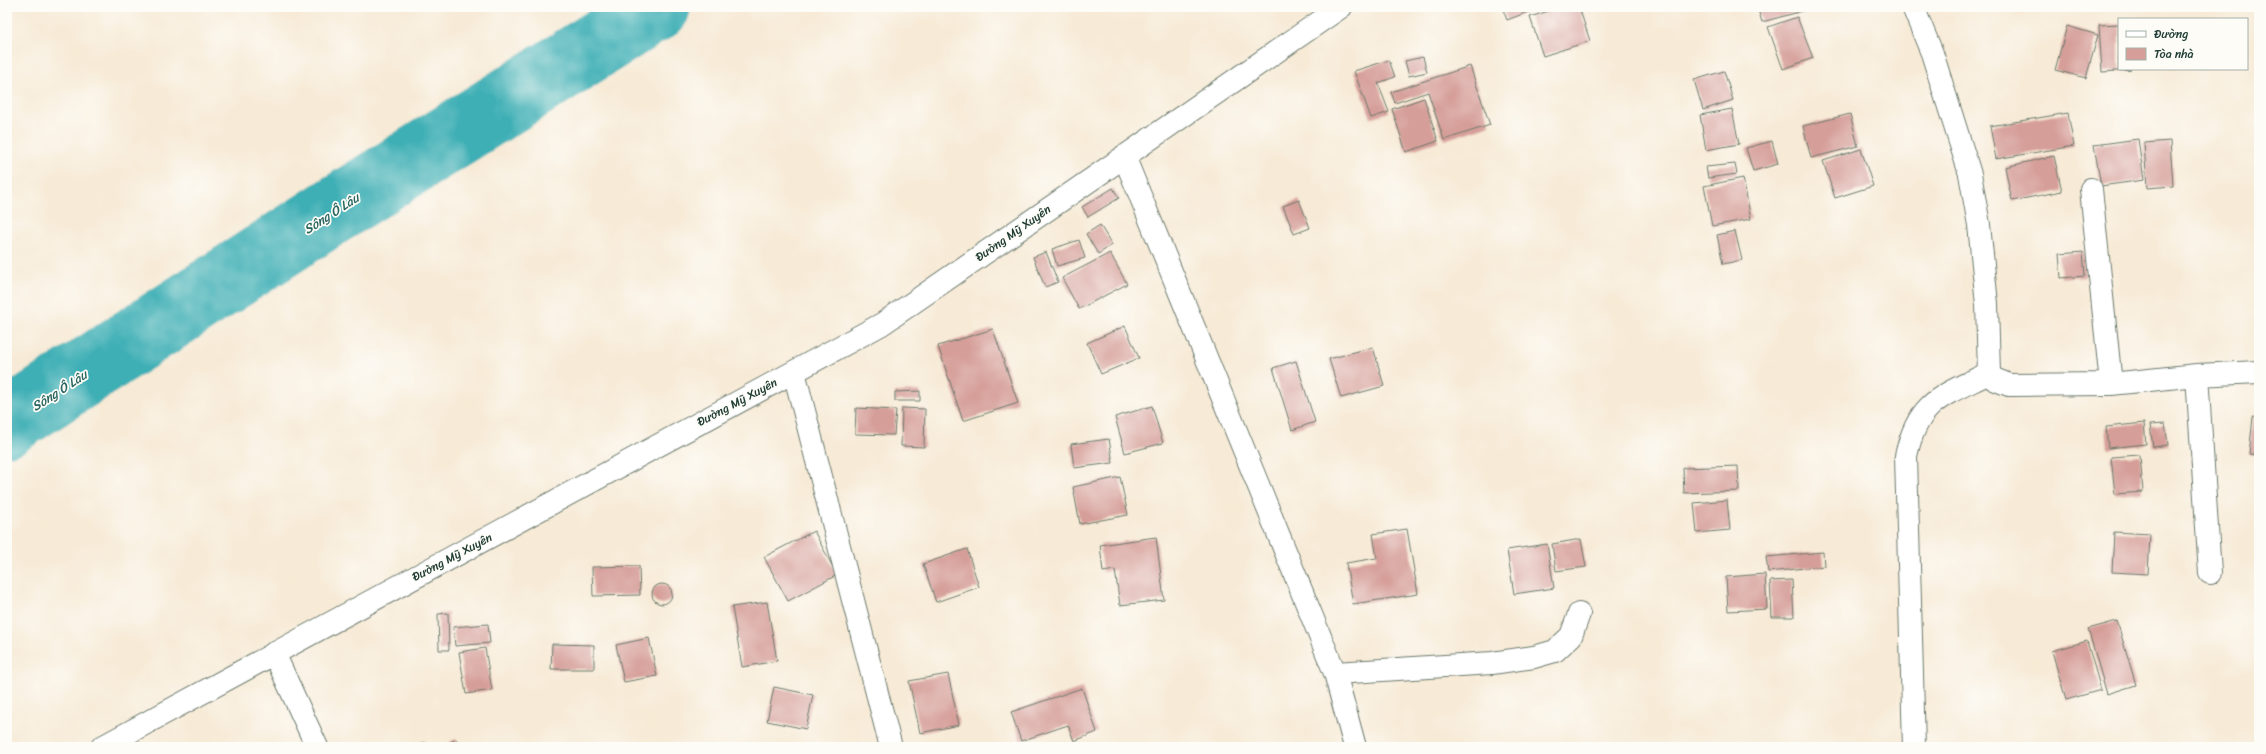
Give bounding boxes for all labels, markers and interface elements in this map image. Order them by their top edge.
legend [2118,18,2248,70]
text: Đường [2154,23,2188,45]
text: Tòa nhà [2154,43,2194,65]
water label: Sông Ô Lâu [299,186,366,240]
street label: Đường Mỹ Xuyên [970,198,1056,267]
water label: Sông Ô Lâu [27,363,94,417]
street label: Đường Mỹ Xuyên [693,371,782,433]
street label: Đường Mỹ Xuyên [408,526,497,588]

